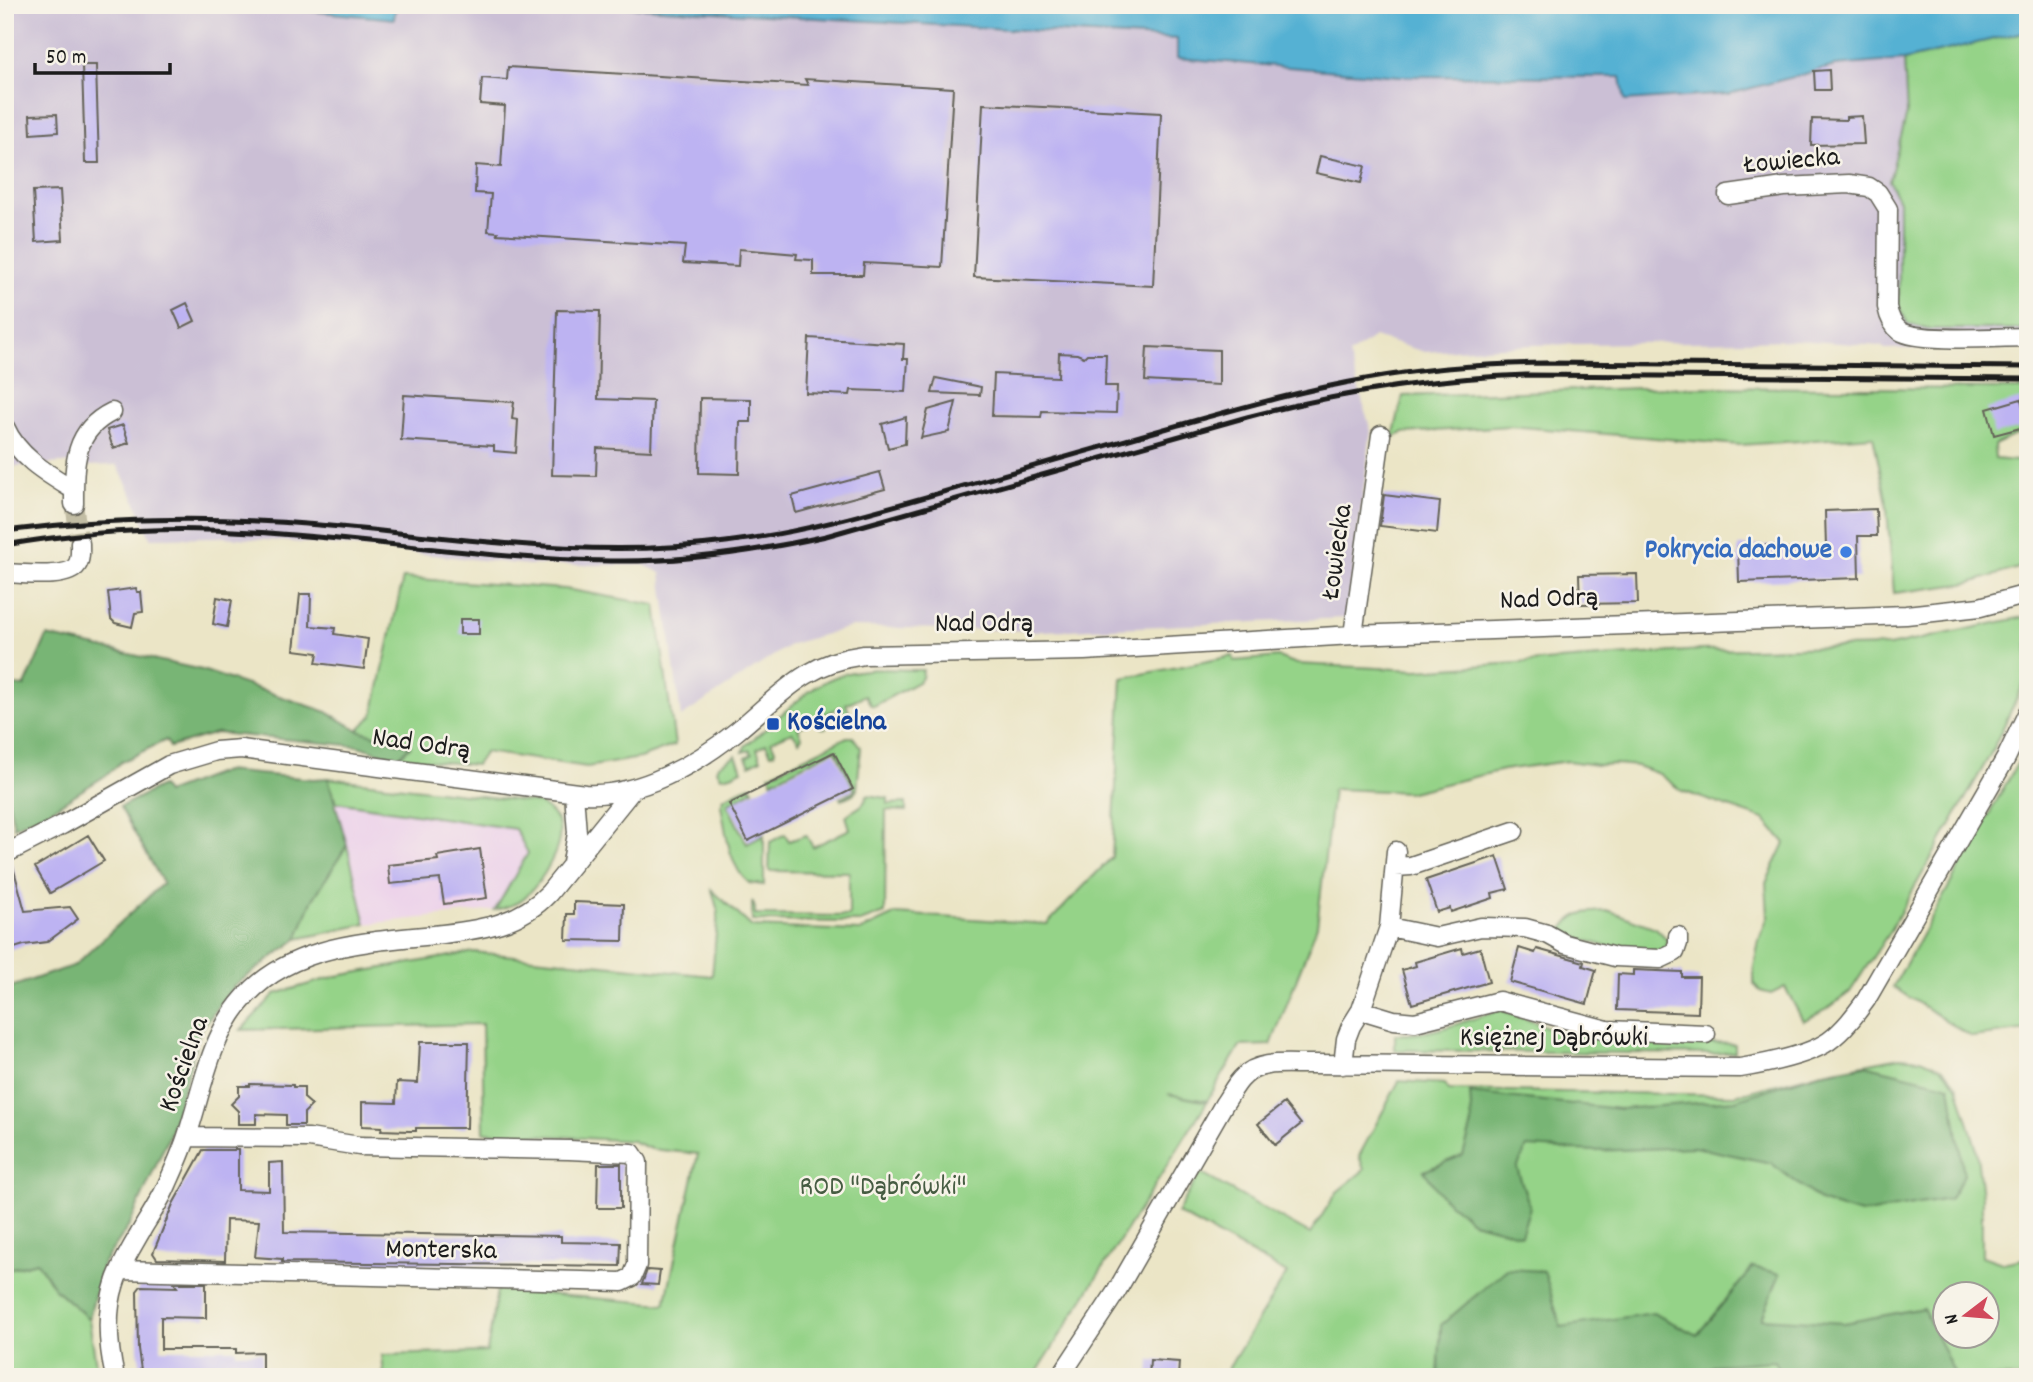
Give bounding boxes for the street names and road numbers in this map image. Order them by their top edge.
street label: Łowiecka [1742,139,1842,187]
street label: Łowiecka [1312,501,1366,603]
street label: Nad Odrą [1499,579,1599,623]
street label: Nad Odrą [935,606,1033,646]
street label: Nad Odrą [369,719,473,773]
street label: Kościelna [150,1011,222,1118]
street label: Księżnej Dąbrówki [1460,1020,1648,1060]
street label: Monterska [385,1231,498,1273]

